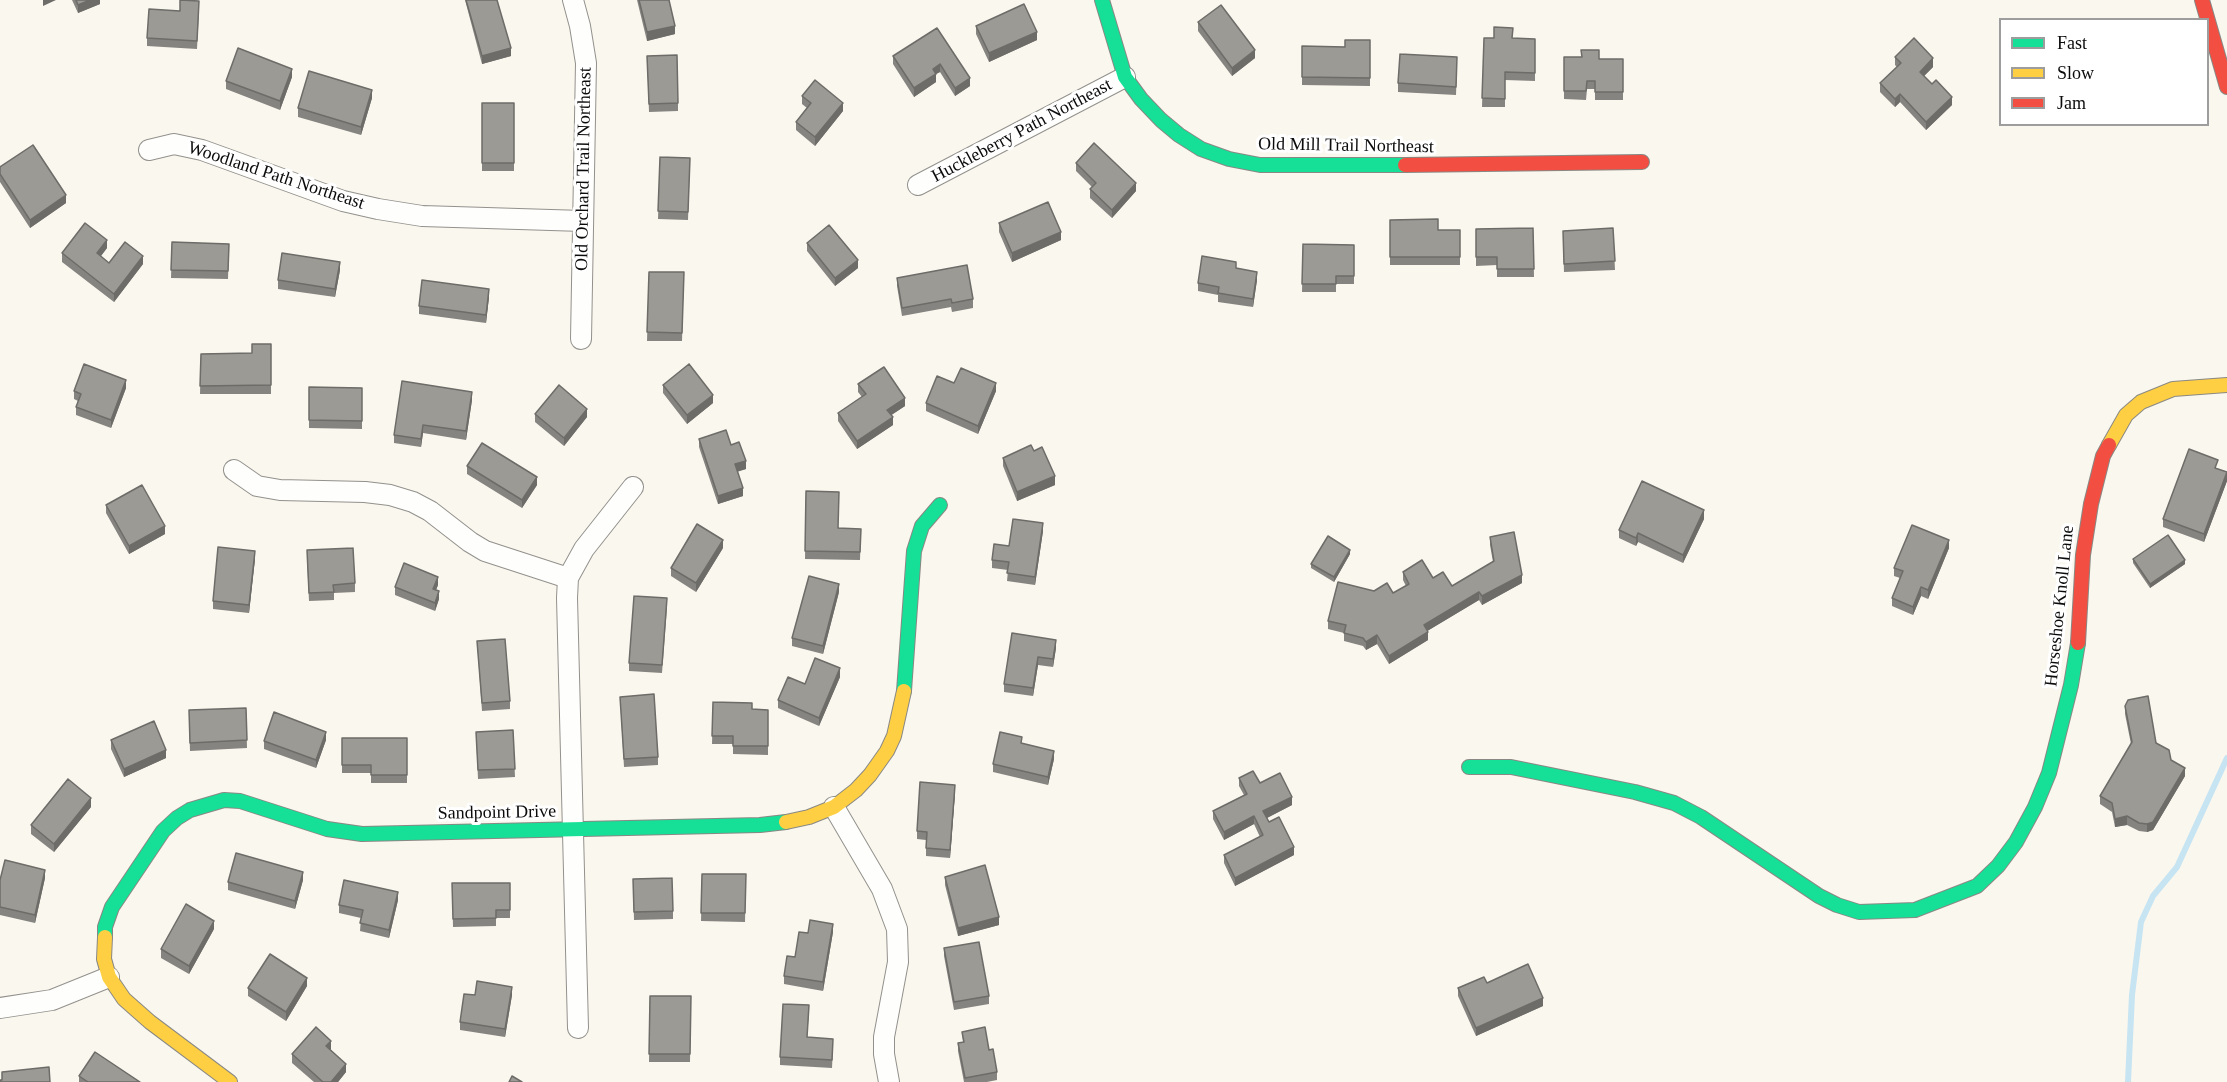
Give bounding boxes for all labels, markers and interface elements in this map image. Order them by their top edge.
legend [1999,18,2209,126]
text: Fast [2057,33,2087,53]
text: Slow [2057,63,2094,83]
street label: Old Orchard Trail Northeast [571,67,597,271]
street label: Huckleberry Path Northeast [928,74,1116,188]
text: Jam [2057,93,2086,113]
street label: Old Mill Trail Northeast [1258,134,1434,158]
street label: Woodland Path Northeast [185,137,367,215]
street label: Horseshoe Knoll Lane [2041,524,2079,688]
street label: Sandpoint Drive [438,801,556,825]

